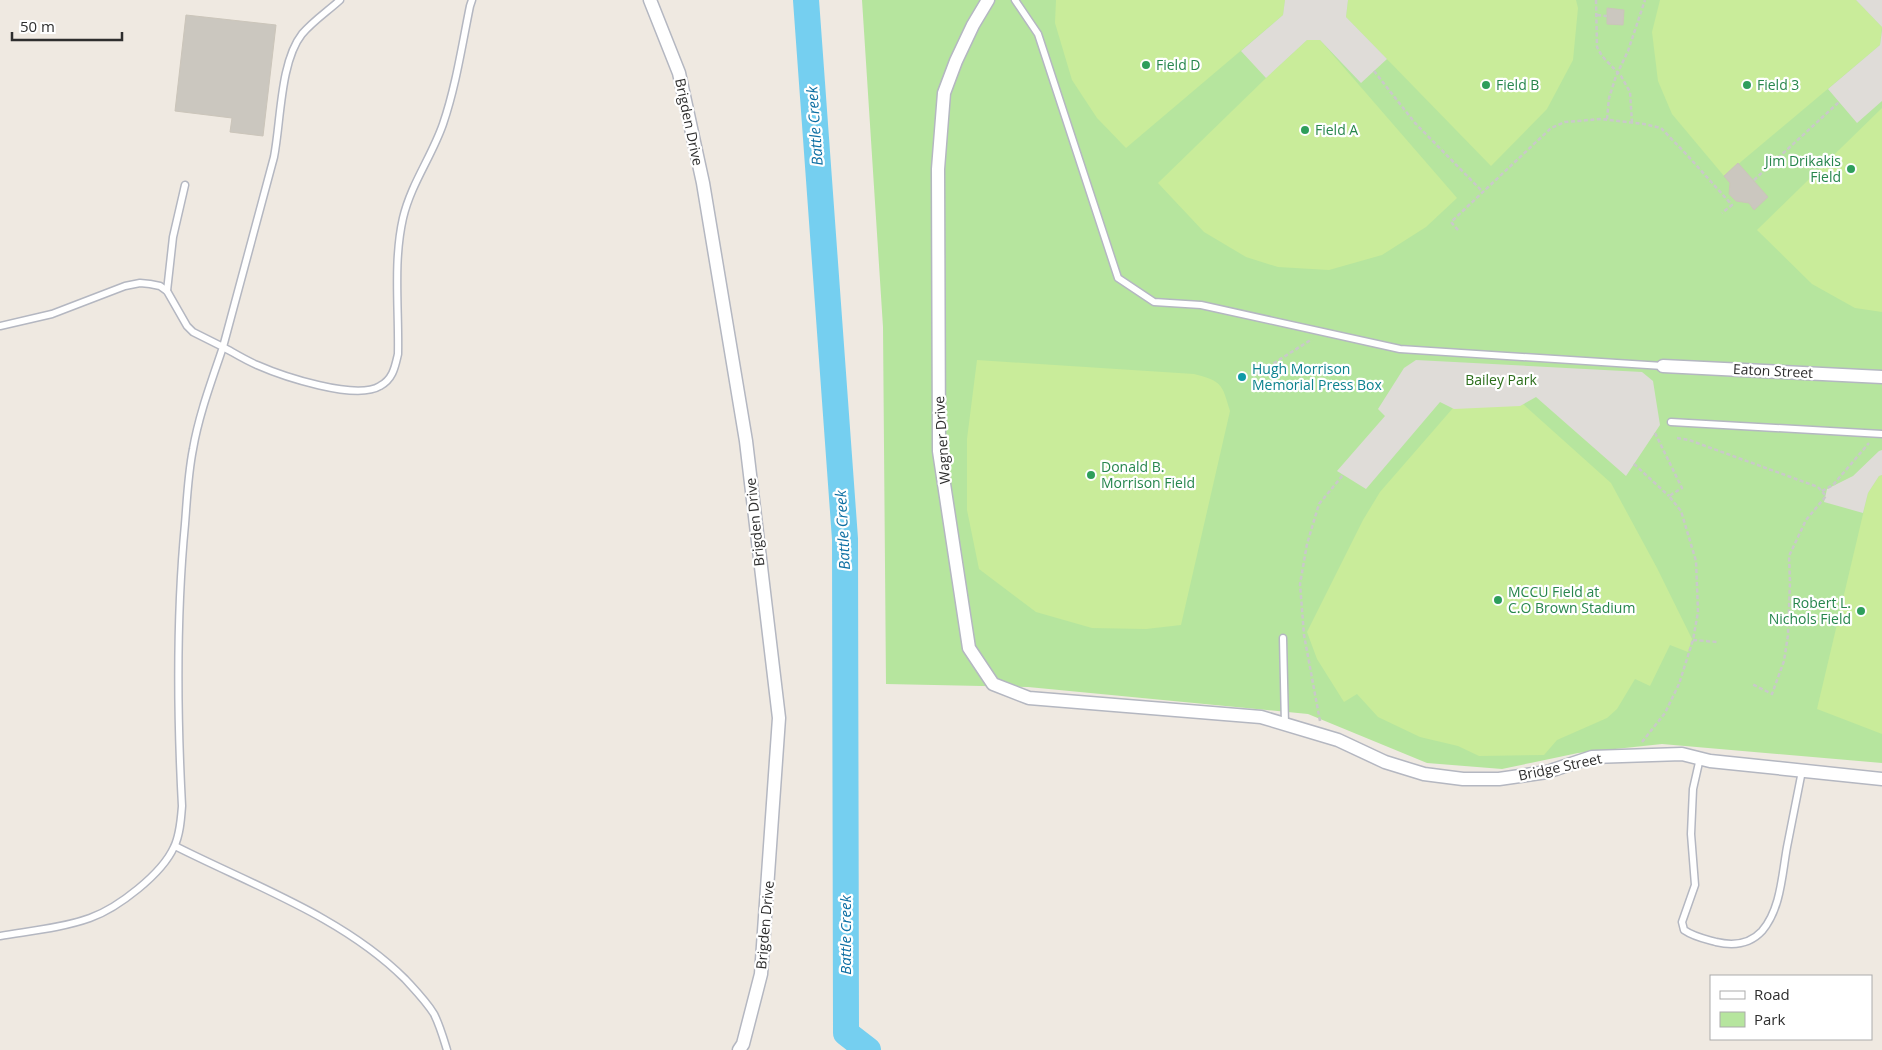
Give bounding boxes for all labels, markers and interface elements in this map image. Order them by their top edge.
scale bar [12,10,122,42]
text: 50 m [20,16,55,36]
place label: Field D [1156,55,1201,74]
marker: Field D [1140,59,1152,71]
place label: Field B [1496,75,1539,94]
place label: Field 3 [1757,75,1799,94]
street label: Brigden Drive [671,76,708,167]
marker: Field B [1480,79,1492,91]
marker: Field 3 [1741,79,1753,91]
water label: Battle Creek [801,85,827,166]
place label: Field A [1315,120,1358,139]
marker: Field A [1299,124,1311,136]
place label: Jim Drikakis Field [1763,151,1841,186]
marker: Jim Drikakis Field [1845,163,1857,175]
place label: Hugh Morrison Memorial Press Box [1252,359,1382,394]
street label: Eaton Street [1732,359,1814,382]
park label: Bailey Park [1465,370,1537,389]
marker: Hugh Morrison Memorial Press Box [1236,371,1248,383]
street label: Wagner Drive [929,395,954,485]
place label: Donald B. Morrison Field [1101,457,1195,492]
marker: Donald B. Morrison Field [1085,469,1097,481]
street label: Brigden Drive [740,477,769,567]
water label: Battle Creek [830,489,854,570]
place label: MCCU Field at C.O Brown Stadium [1508,582,1635,617]
place label: Robert L. Nichols Field [1769,593,1851,628]
marker: MCCU Field at C.O Brown Stadium [1492,594,1504,606]
marker: Robert L. Nichols Field [1855,605,1867,617]
street label: Bridge Street [1516,748,1603,785]
street label: Brigden Drive [751,880,778,970]
water label: Battle Creek [835,895,855,975]
legend [1710,975,1872,1040]
text: Road [1754,984,1790,1004]
text: Park [1754,1009,1785,1029]

